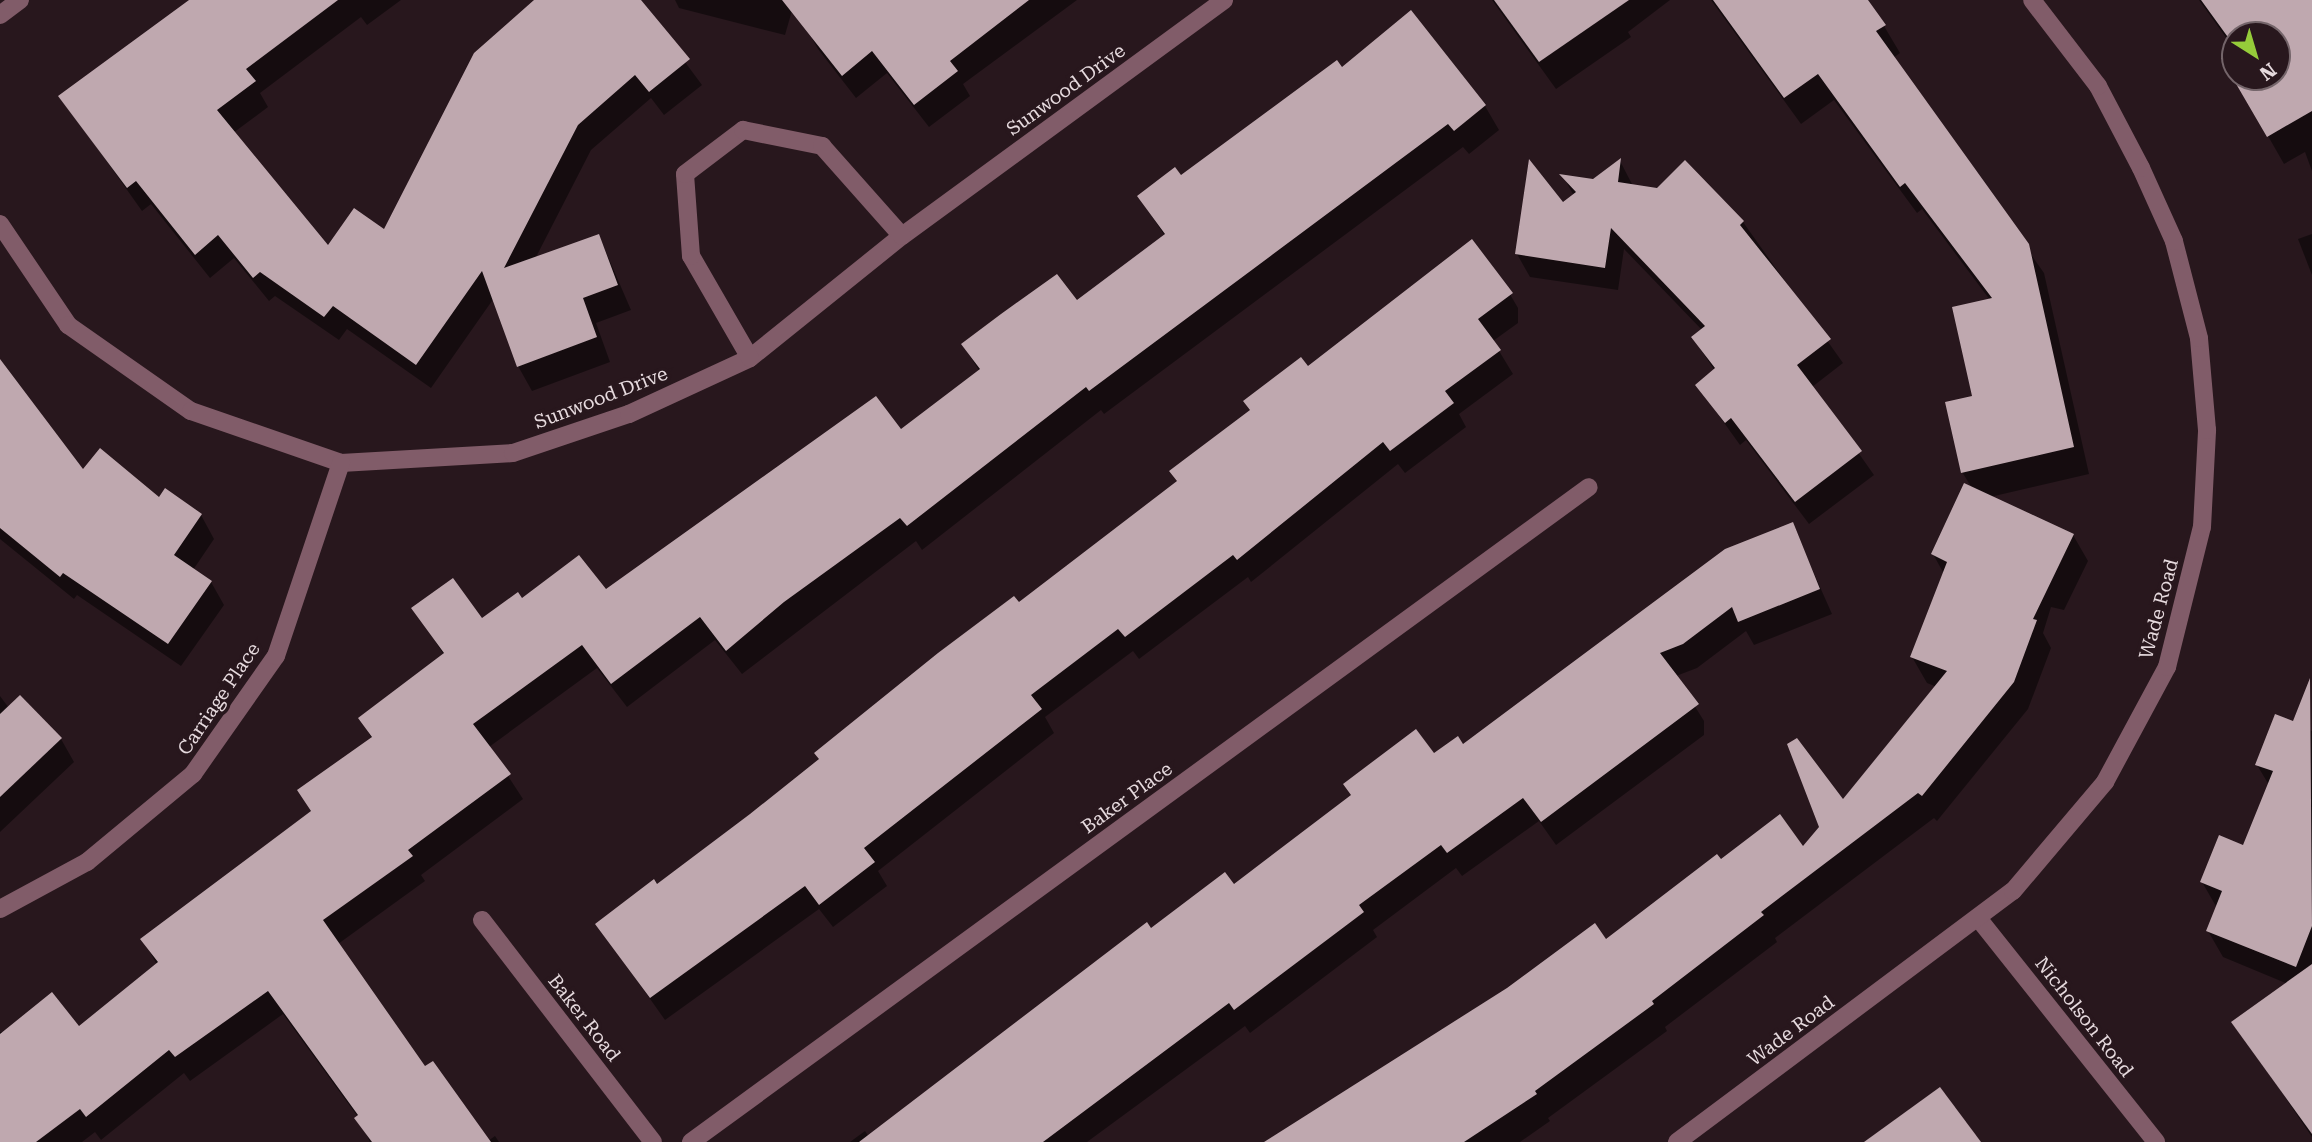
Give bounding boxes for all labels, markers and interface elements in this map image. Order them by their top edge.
north arrow [2221,21,2291,91]
street label: Sunwood Drive [1002,39,1130,141]
text: N [2255,58,2281,85]
street label: Sunwood Drive [531,362,671,434]
street label: Wade Road [2135,556,2183,662]
street label: Carriage Place [173,639,265,759]
street label: Baker Place [1077,757,1177,839]
street label: Nicholson Road [2030,952,2138,1082]
street label: Baker Road [543,970,625,1066]
street label: Wade Road [1743,991,1839,1071]

